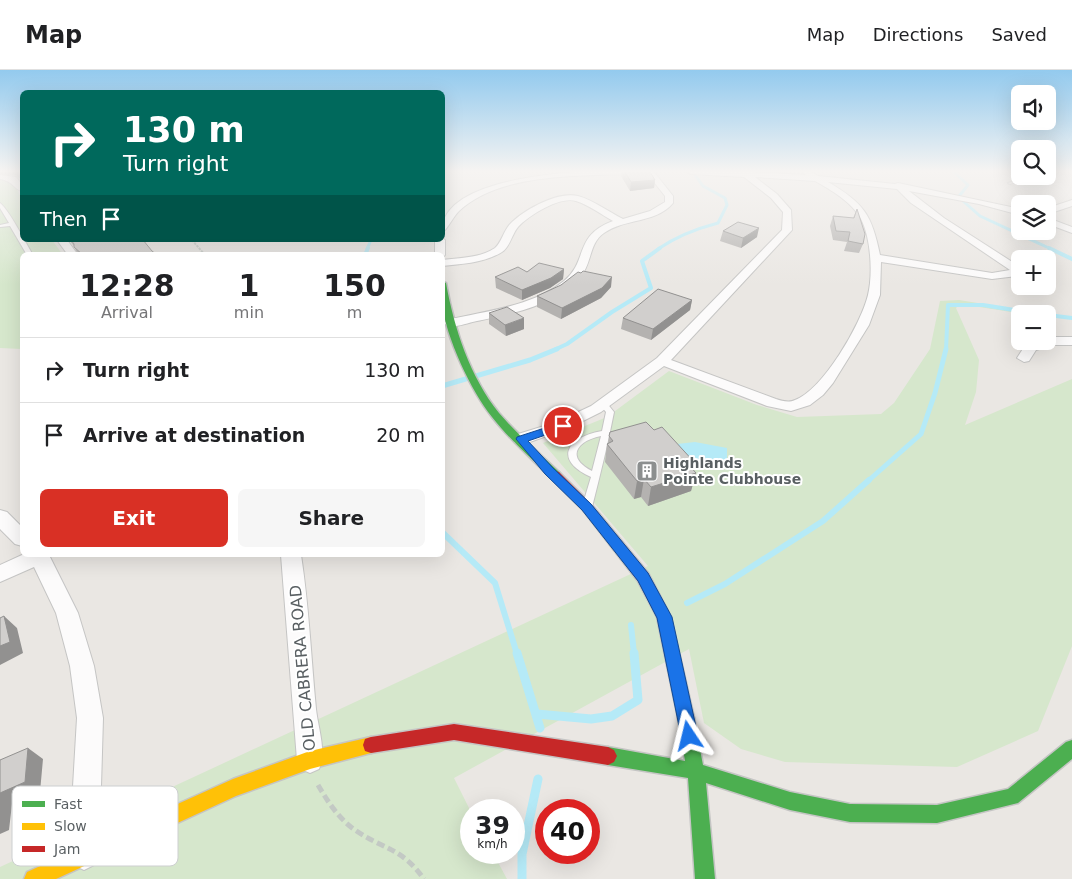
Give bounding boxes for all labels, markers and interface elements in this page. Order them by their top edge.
text: Map [25,21,82,49]
text: Map [807,24,845,45]
text: Directions [873,24,963,45]
text: Saved [991,24,1047,45]
map controls [1011,85,1056,350]
button: sound [1011,85,1056,130]
icon: right [40,110,105,175]
text: 130 m [123,110,245,150]
button: search [1011,140,1056,185]
text: Turn right [123,151,228,176]
button: layers [1011,195,1056,240]
icon: arrive [97,205,125,233]
text: Then [40,208,87,230]
button: + [1011,250,1056,295]
text: 12:28 [79,268,175,303]
text: 1 [238,268,259,303]
text: 150 [323,268,386,303]
text: Arrival [101,303,153,322]
text: min [234,303,264,322]
text: m [347,303,362,322]
button: − [1011,305,1056,350]
icon: right [40,356,68,384]
text: Turn right [83,359,189,381]
text: 130 m [364,359,425,381]
pin [542,405,584,447]
icon: arrive [549,412,577,440]
icon: arrive [40,421,68,449]
text: Arrive at destination [83,424,305,446]
text: 20 m [376,424,425,446]
place label: Highlands Pointe Clubhouse [663,455,801,487]
building icon: Highlands Pointe Clubhouse [635,459,659,483]
button: Exit [40,489,228,547]
button: Share [238,489,425,547]
street label: OLD CABRERA ROAD [286,584,319,752]
position arrow [662,709,714,761]
legend [12,786,178,866]
text: Fast [54,796,83,812]
speed limit sign: 40 [535,799,600,864]
text: 39 [475,811,510,840]
text: Slow [54,818,87,834]
text: km/h [477,837,508,851]
text: Jam [53,841,80,857]

